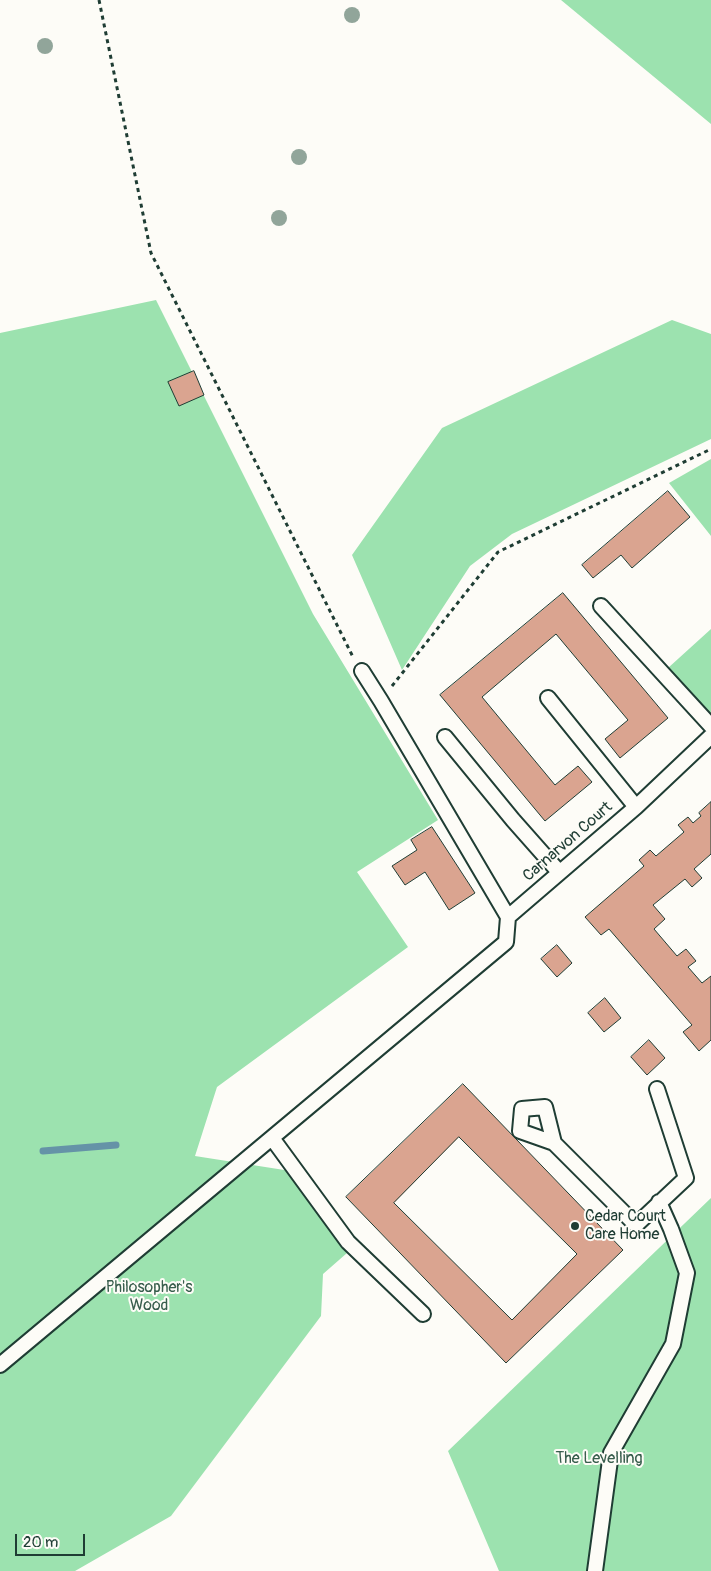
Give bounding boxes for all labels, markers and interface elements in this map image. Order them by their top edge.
street label: Carnarvon Court [519,798,617,886]
place label: Cedar Court Care Home [585,1207,666,1245]
marker: Cedar Court Care Home [569,1220,581,1232]
park label: Philosopher's Wood [106,1278,192,1316]
park label: The Levelling [555,1449,643,1469]
scale bar [18,1524,88,1556]
text: 20 m [23,1533,58,1552]

